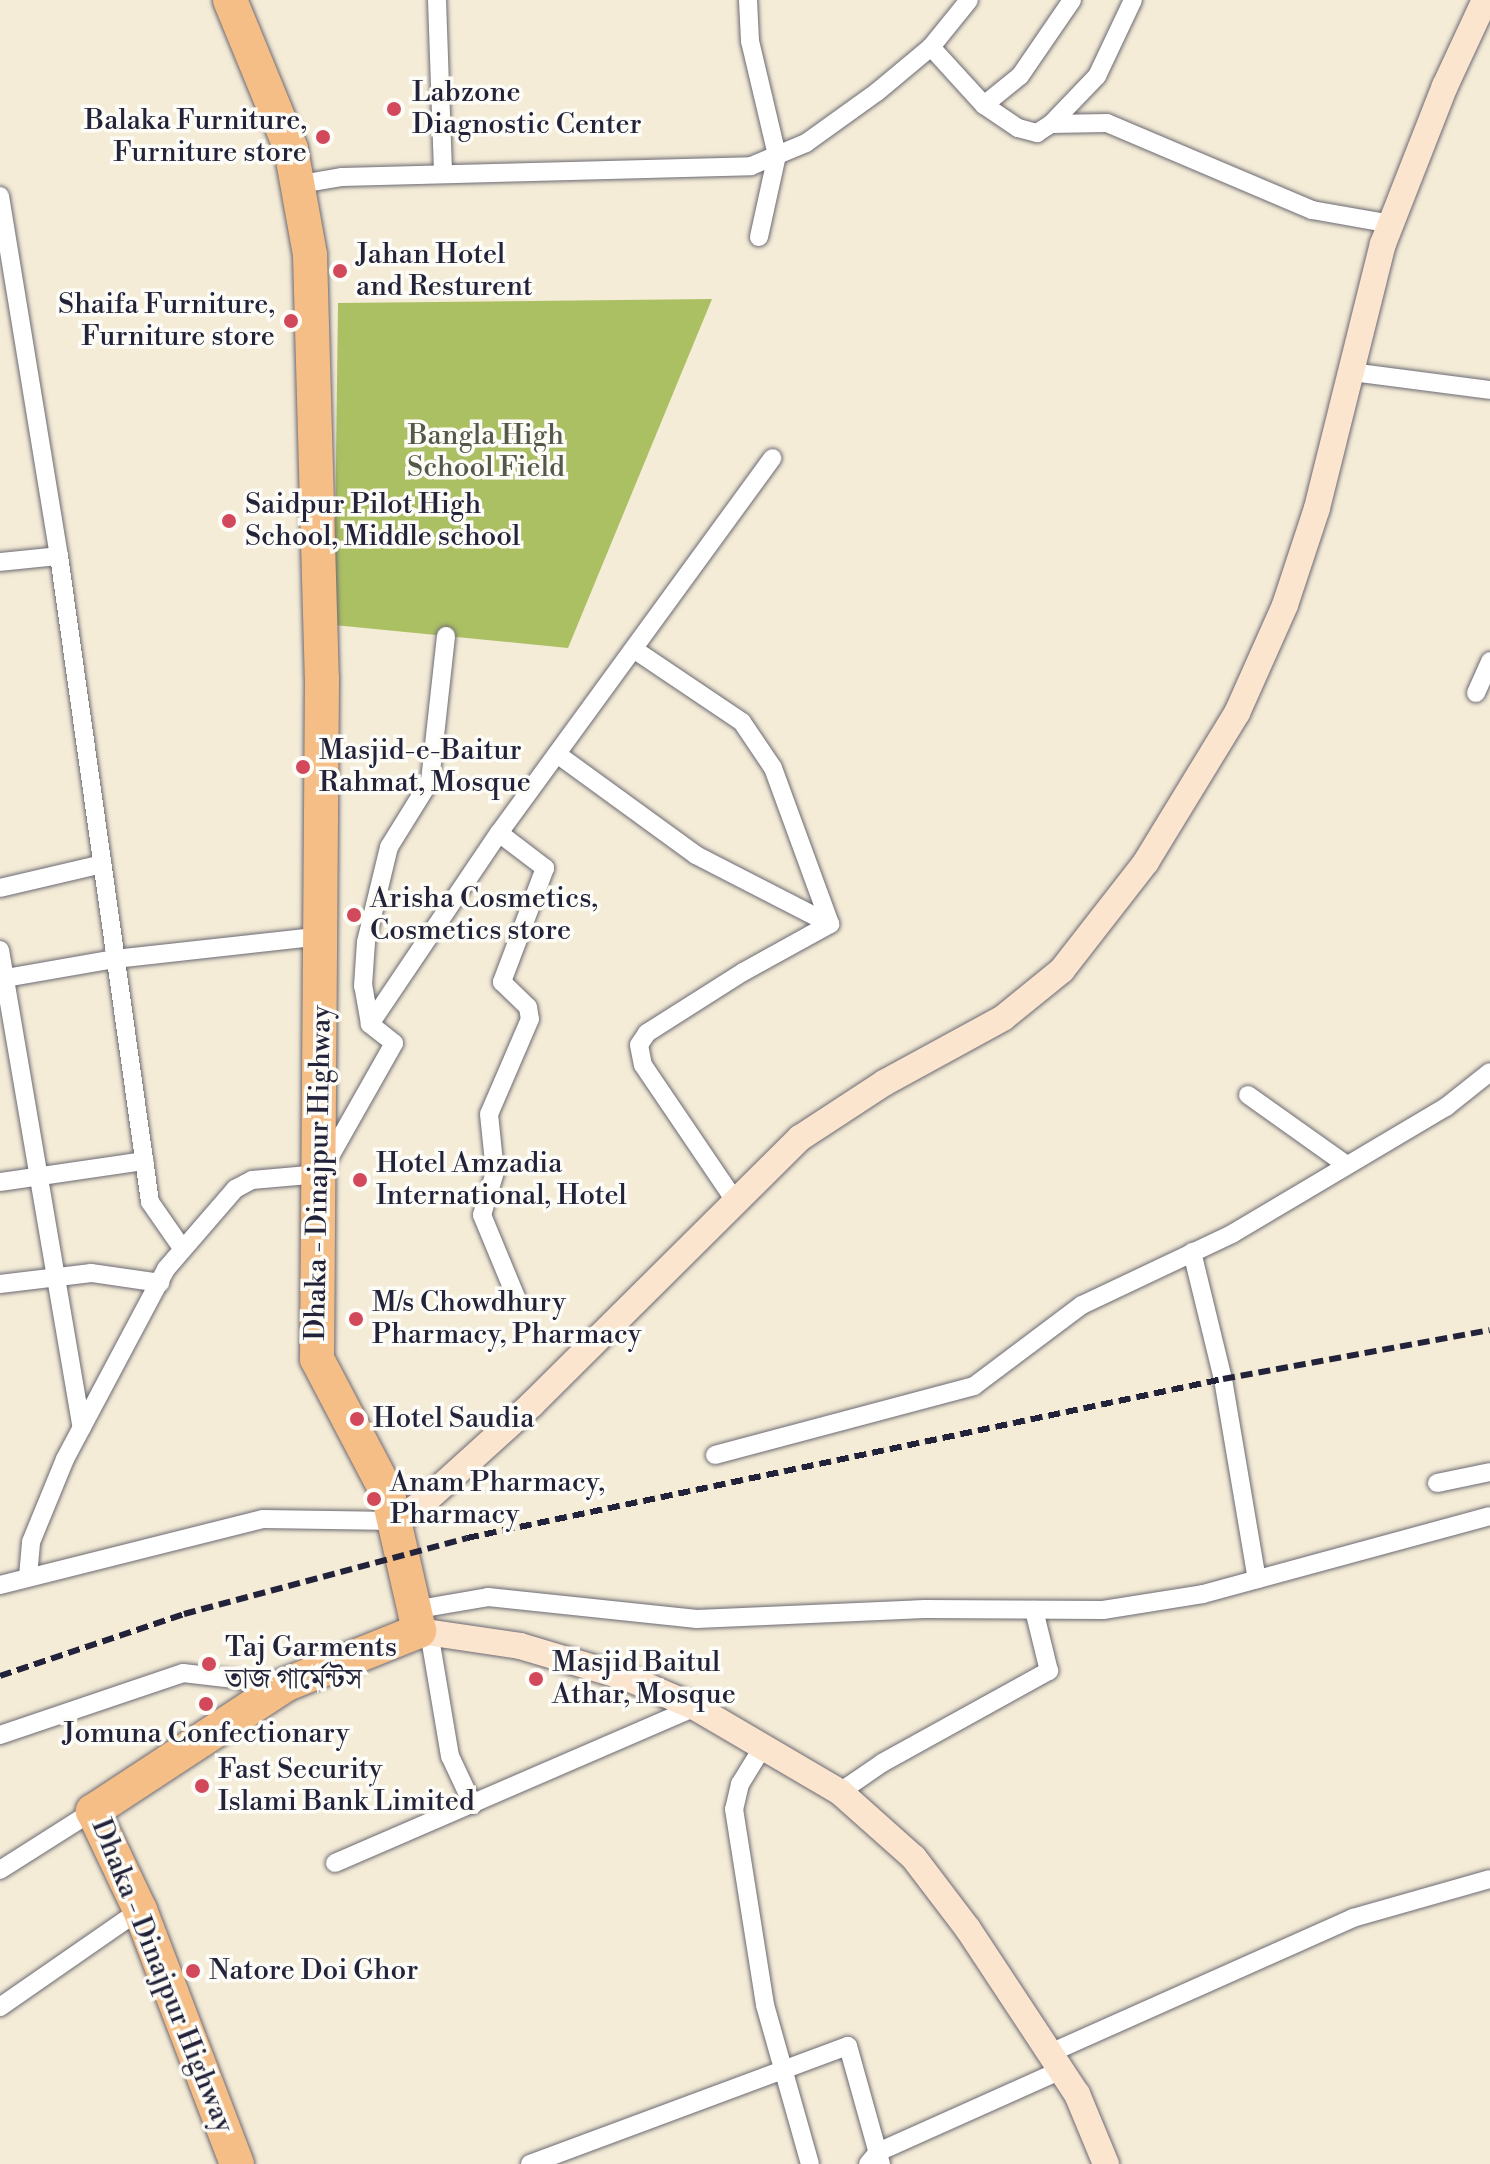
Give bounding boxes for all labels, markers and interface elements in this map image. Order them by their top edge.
place label: Labzone Diagnostic Center [412,76,642,142]
marker: Labzone Diagnostic Center [383,98,405,120]
place label: Balaka Furniture, Furniture store [85,104,307,170]
marker: Balaka Furniture, Furniture store [314,128,332,146]
place label: Jahan Hotel and Resturent [356,238,533,304]
marker: Jahan Hotel and Resturent [331,262,349,280]
place label: Shaifa Furniture, Furniture store [58,288,275,354]
marker: Shaifa Furniture, Furniture store [282,312,300,330]
park label: Bangla High School Field [407,419,565,485]
place label: Saidpur Pilot High School, Middle school [245,488,520,554]
marker: Saidpur Pilot High School, Middle school [220,512,238,530]
place label: Masjid-e-Baitur Rahmat, Mosque [319,734,531,800]
marker: Masjid-e-Baitur Rahmat, Mosque [294,758,312,776]
place label: Arisha Cosmetics, Cosmetics store [370,882,598,948]
marker: Arisha Cosmetics, Cosmetics store [345,906,363,924]
street label: Dhaka - Dinajpur Highway [299,1005,339,1341]
place label: Hotel Amzadia International, Hotel [376,1147,627,1213]
marker: Hotel Amzadia International, Hotel [351,1171,369,1189]
place label: M/s Chowdhury Pharmacy, Pharmacy [372,1286,641,1352]
marker: M/s Chowdhury Pharmacy, Pharmacy [347,1310,365,1328]
place label: Hotel Saudia [373,1402,534,1436]
marker: Hotel Saudia [348,1410,366,1428]
place label: Anam Pharmacy, Pharmacy [390,1466,605,1532]
marker: Anam Pharmacy, Pharmacy [365,1490,383,1508]
place label: Taj Garments তাজ গার্মেন্টস [225,1631,397,1697]
place label: Masjid Baitul Athar, Mosque [552,1646,736,1712]
marker: Taj Garments তাজ গার্মেন্টস [200,1655,218,1673]
marker: Masjid Baitul Athar, Mosque [527,1670,545,1688]
marker: Jomuna Confectionary [197,1695,215,1713]
place label: Jomuna Confectionary [63,1717,349,1751]
place label: Fast Security Islami Bank Limited [218,1753,475,1819]
marker: Fast Security Islami Bank Limited [193,1777,211,1795]
street label: Dhaka - Dinajpur Highway [84,1814,240,2138]
place label: Natore Doi Ghor [209,1954,418,1988]
marker: Natore Doi Ghor [184,1962,202,1980]

